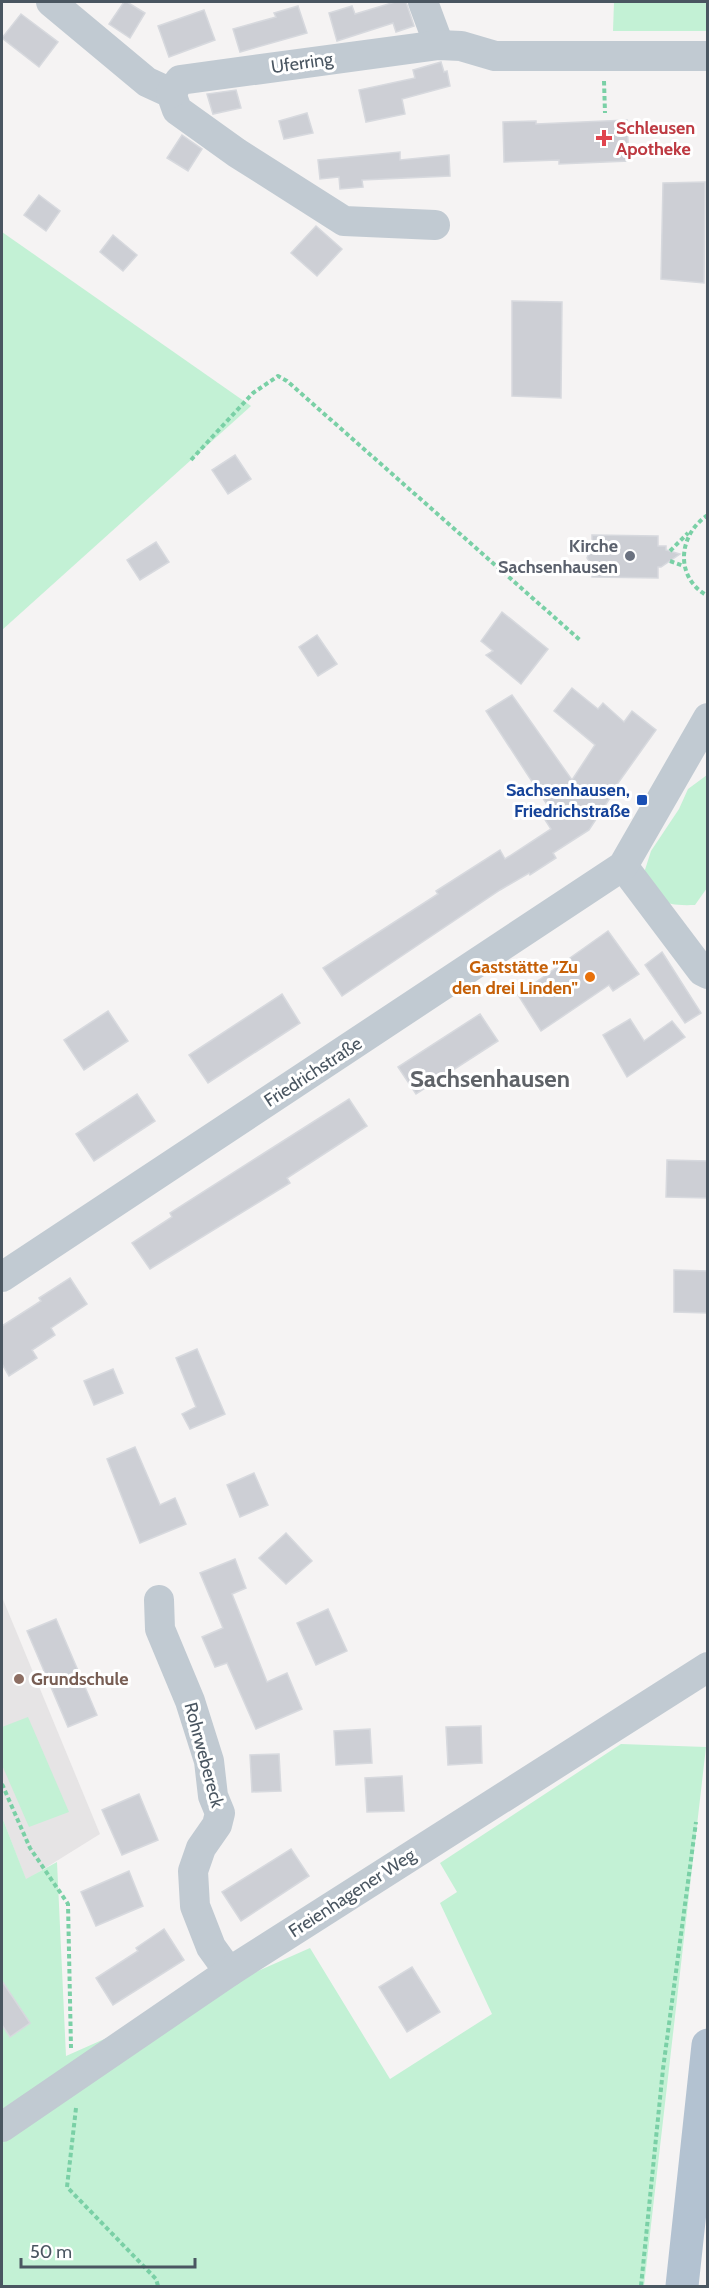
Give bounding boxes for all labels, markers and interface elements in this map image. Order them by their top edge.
street label: Uferring [270,48,335,78]
place label: Schleusen Apotheke [616,117,695,160]
marker: Schleusen Apotheke [597,131,611,145]
place label: Kirche Sachsenhausen [498,535,618,578]
marker: Kirche Sachsenhausen [623,549,637,563]
place label: Sachsenhausen, Friedrichstraße [506,779,630,822]
marker: Sachsenhausen, Friedrichstraße [635,793,649,807]
place label: Gaststätte "Zu den drei Linden" [452,956,578,999]
marker: Gaststätte "Zu den drei Linden" [583,970,597,984]
street label: Friedrichstraße [260,1032,366,1112]
district label: Sachsenhausen [410,1064,570,1093]
place label: Grundschule [31,1668,128,1690]
marker: Grundschule [12,1672,26,1686]
street label: Rohrwebereck [179,1700,229,1811]
street label: Freienhagener Weg [285,1843,420,1942]
scale bar [21,2231,195,2269]
text: 50 m [30,2241,72,2263]

